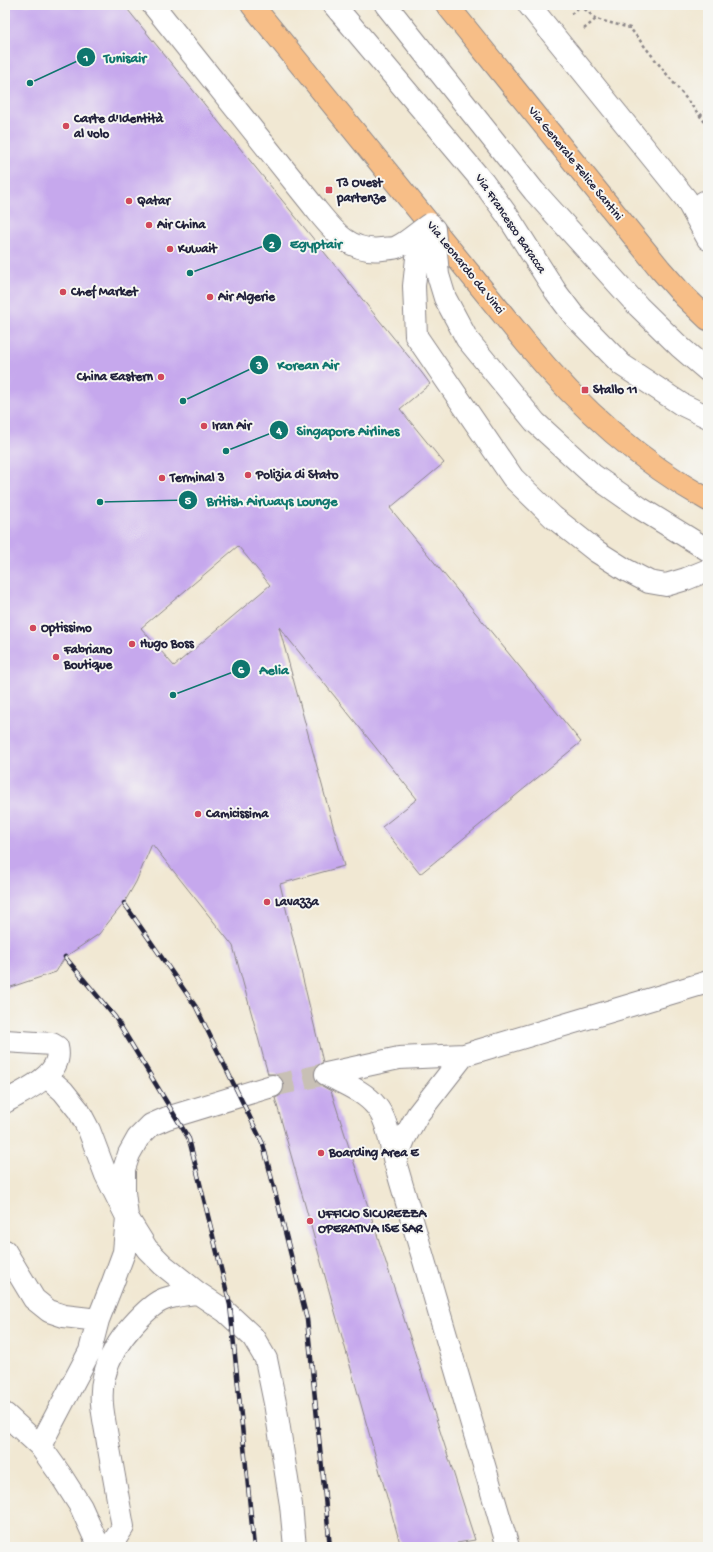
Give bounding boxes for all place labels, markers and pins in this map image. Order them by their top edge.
callout: Tunisair [76,44,154,70]
place label: Carte d'Identità al volo [73,112,164,142]
marker: Carte d'Identità al volo [61,121,71,131]
place label: T3 Ovest partenze [336,176,387,207]
marker: T3 Ovest partenze [324,185,334,195]
place label: Qatar [137,194,171,209]
marker: Qatar [124,196,134,206]
place label: Air China [156,218,206,233]
marker: Air China [144,220,154,230]
callout: Egyptair [262,230,350,256]
place label: Kuwait [177,242,218,257]
marker: Kuwait [165,244,175,254]
place label: Chef Market [70,284,139,300]
marker: Chef Market [58,287,68,297]
place label: Air Algerie [217,290,276,305]
marker: Air Algerie [205,292,215,302]
callout: Korean Air [249,352,346,378]
place label: China Eastern [76,370,154,385]
marker: China Eastern [156,372,166,382]
place label: Stallo 11 [593,383,638,398]
marker: Stallo 11 [580,385,590,395]
callout: Singapore Airlines [269,417,408,443]
place label: Iran Air [212,419,253,434]
marker: Iran Air [199,421,209,431]
place label: Polizia di Stato [255,468,339,483]
marker: Polizia di Stato [243,470,253,480]
place label: Terminal 3 [169,471,225,486]
marker: Terminal 3 [157,473,167,483]
callout: British Airways Lounge [178,487,345,513]
place label: Optissimo [41,621,92,637]
marker: Optissimo [28,623,38,633]
place label: Hugo Boss [140,637,195,652]
marker: Hugo Boss [127,639,137,649]
place label: Fabriano Boutique [63,643,113,673]
marker: Fabriano Boutique [51,652,61,662]
callout: Aelia [231,656,296,682]
place label: Camicissima [205,807,269,822]
marker: Camicissima [193,809,203,819]
place label: Lavazza [275,895,319,910]
marker: Lavazza [262,897,272,907]
place label: Boarding Area E [328,1146,420,1161]
marker: Boarding Area E [316,1148,326,1158]
place label: UFFICIO SICUREZZA OPERATIVA ISE SAR [318,1207,427,1237]
marker: UFFICIO SICUREZZA OPERATIVA ISE SAR [305,1216,315,1226]

